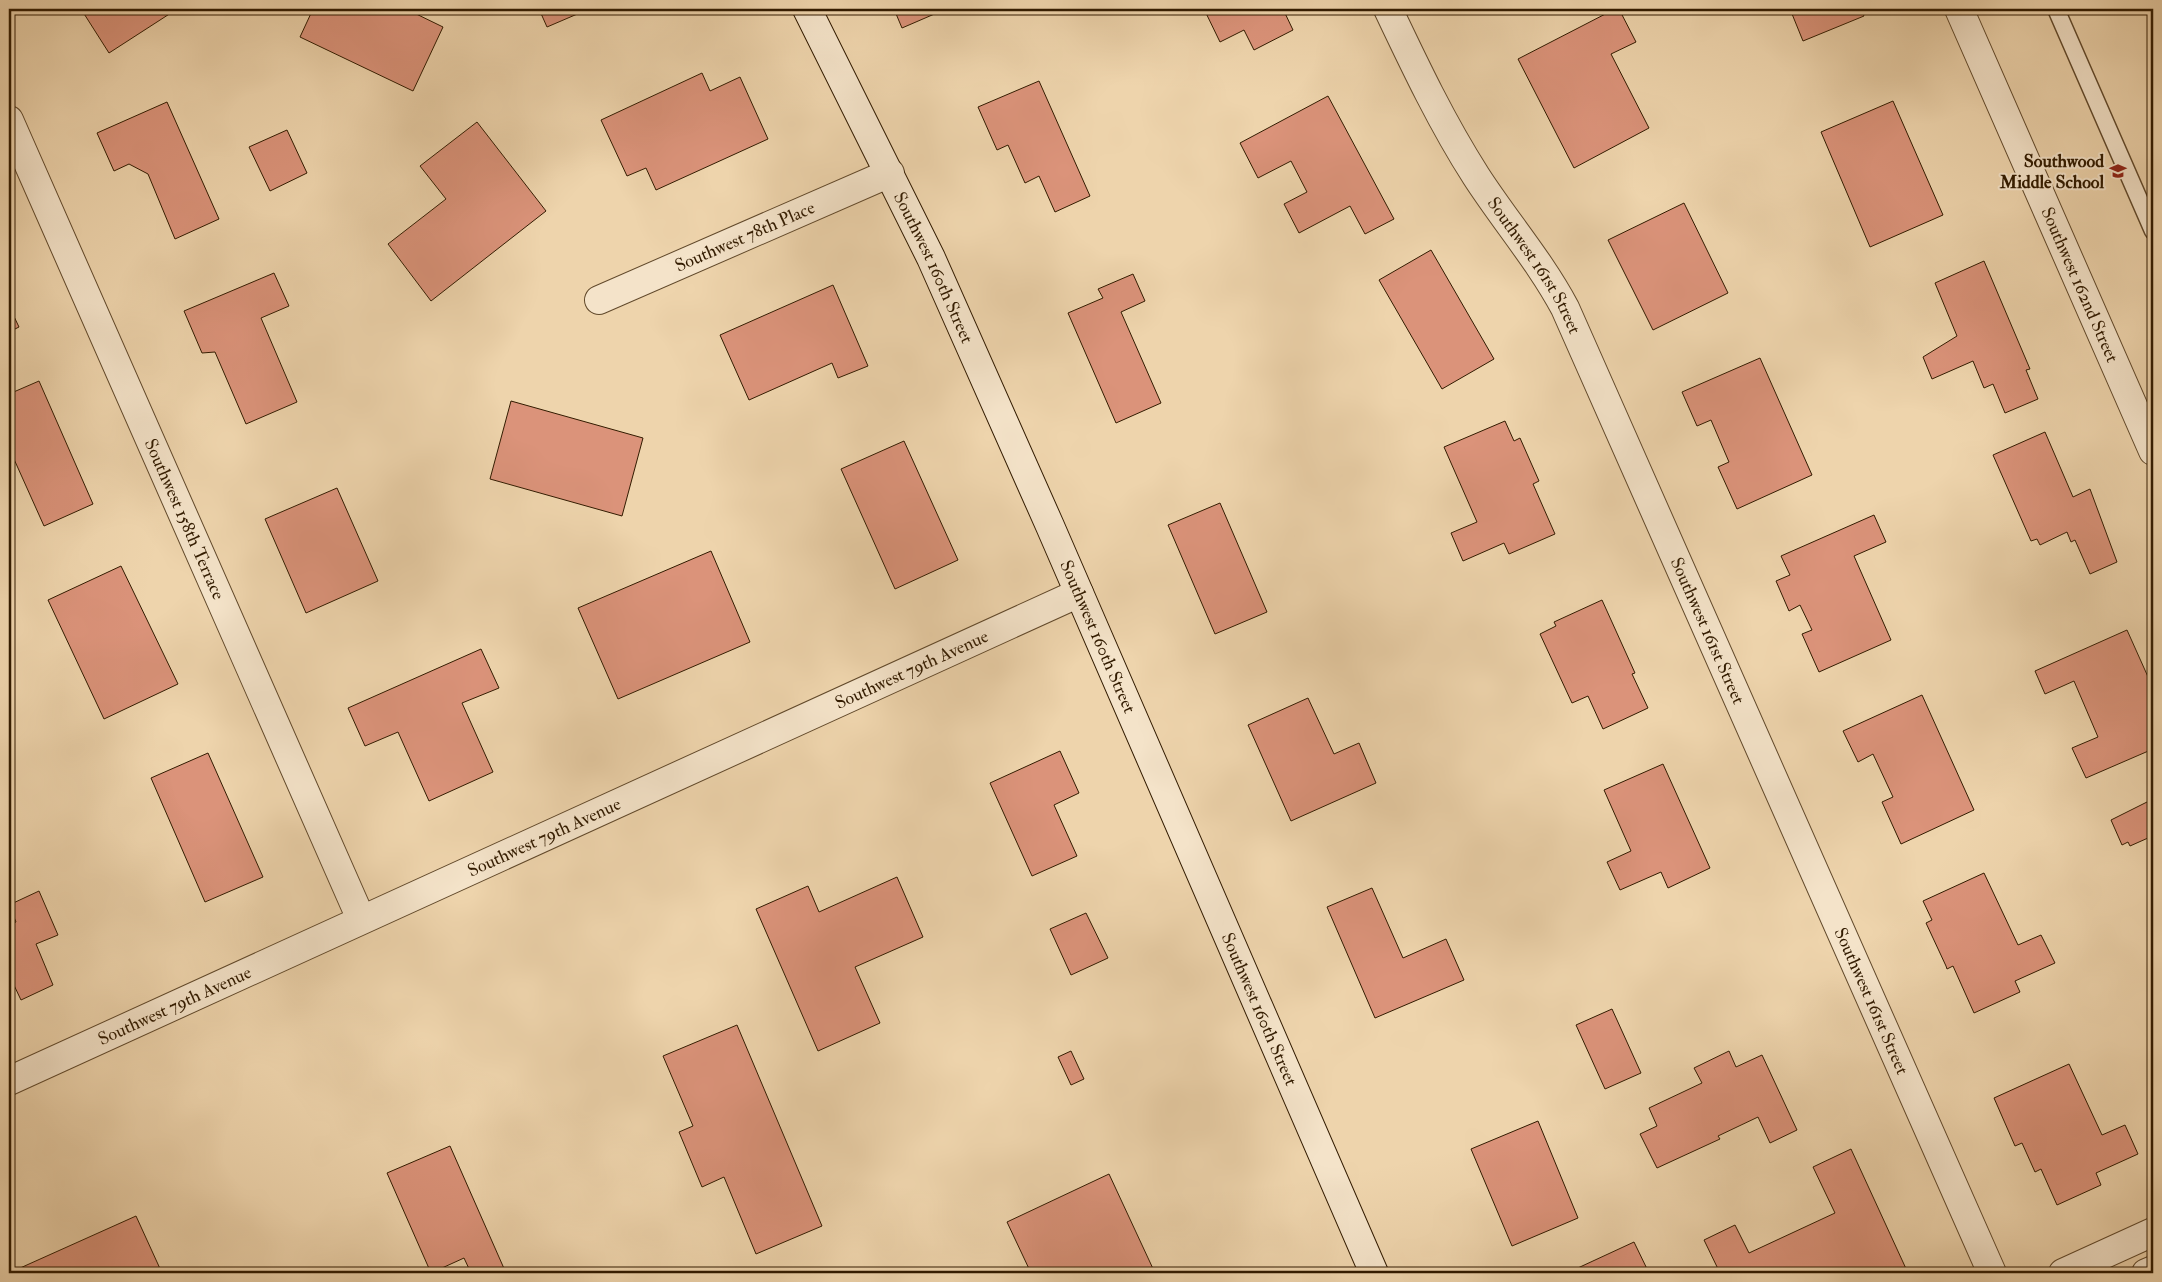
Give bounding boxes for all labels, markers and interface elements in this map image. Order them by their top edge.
place label: Southwood Middle School [1999,150,2104,194]
school or university icon: Southwood Middle School [2108,161,2128,181]
street label: Southwest 160th Street [888,188,978,347]
street label: Southwest 161st Street [1482,193,1586,338]
street label: Southwest 78th Place [671,196,819,278]
street label: Southwest 162nd Street [2035,204,2124,366]
street label: Southwest 158th Terrace [139,435,230,604]
street label: Southwest 161st Street [1665,554,1750,708]
street label: Southwest 160th Street [1054,557,1141,717]
street label: Southwest 79th Avenue [831,625,993,715]
street label: Southwest 79th Avenue [464,792,625,882]
street label: Southwest 161st Street [1829,924,1914,1078]
street label: Southwest 160th Street [1216,929,1302,1090]
street label: Southwest 79th Avenue [94,961,256,1051]

